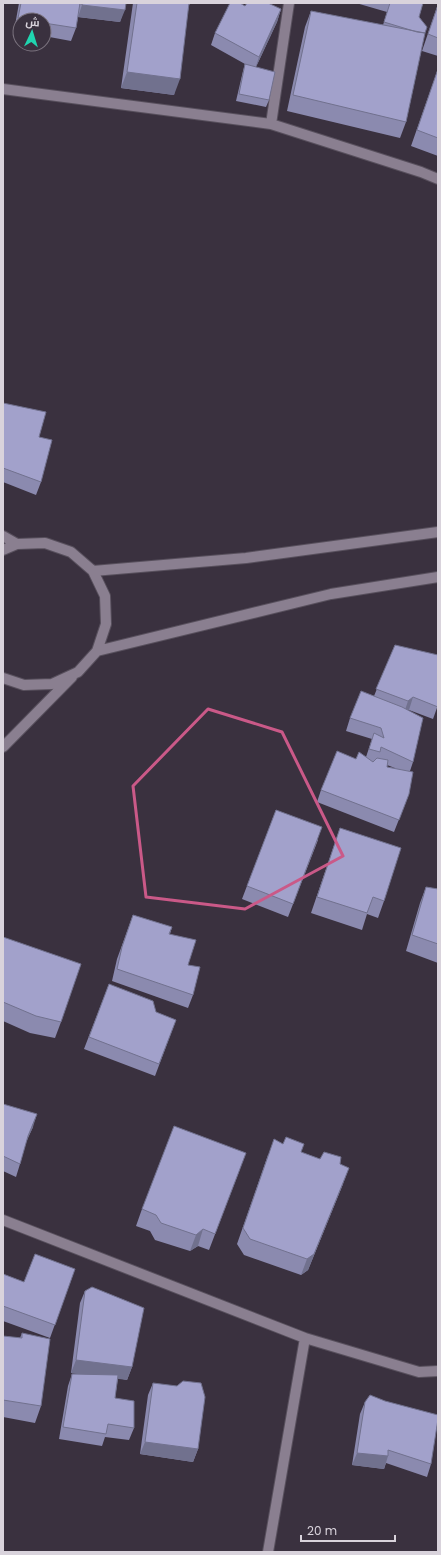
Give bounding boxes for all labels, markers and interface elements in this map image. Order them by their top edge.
north arrow [12,12,52,52]
text: ش [25,14,40,30]
scale bar [301,1517,395,1543]
text: 20 m [307,1522,337,1539]

